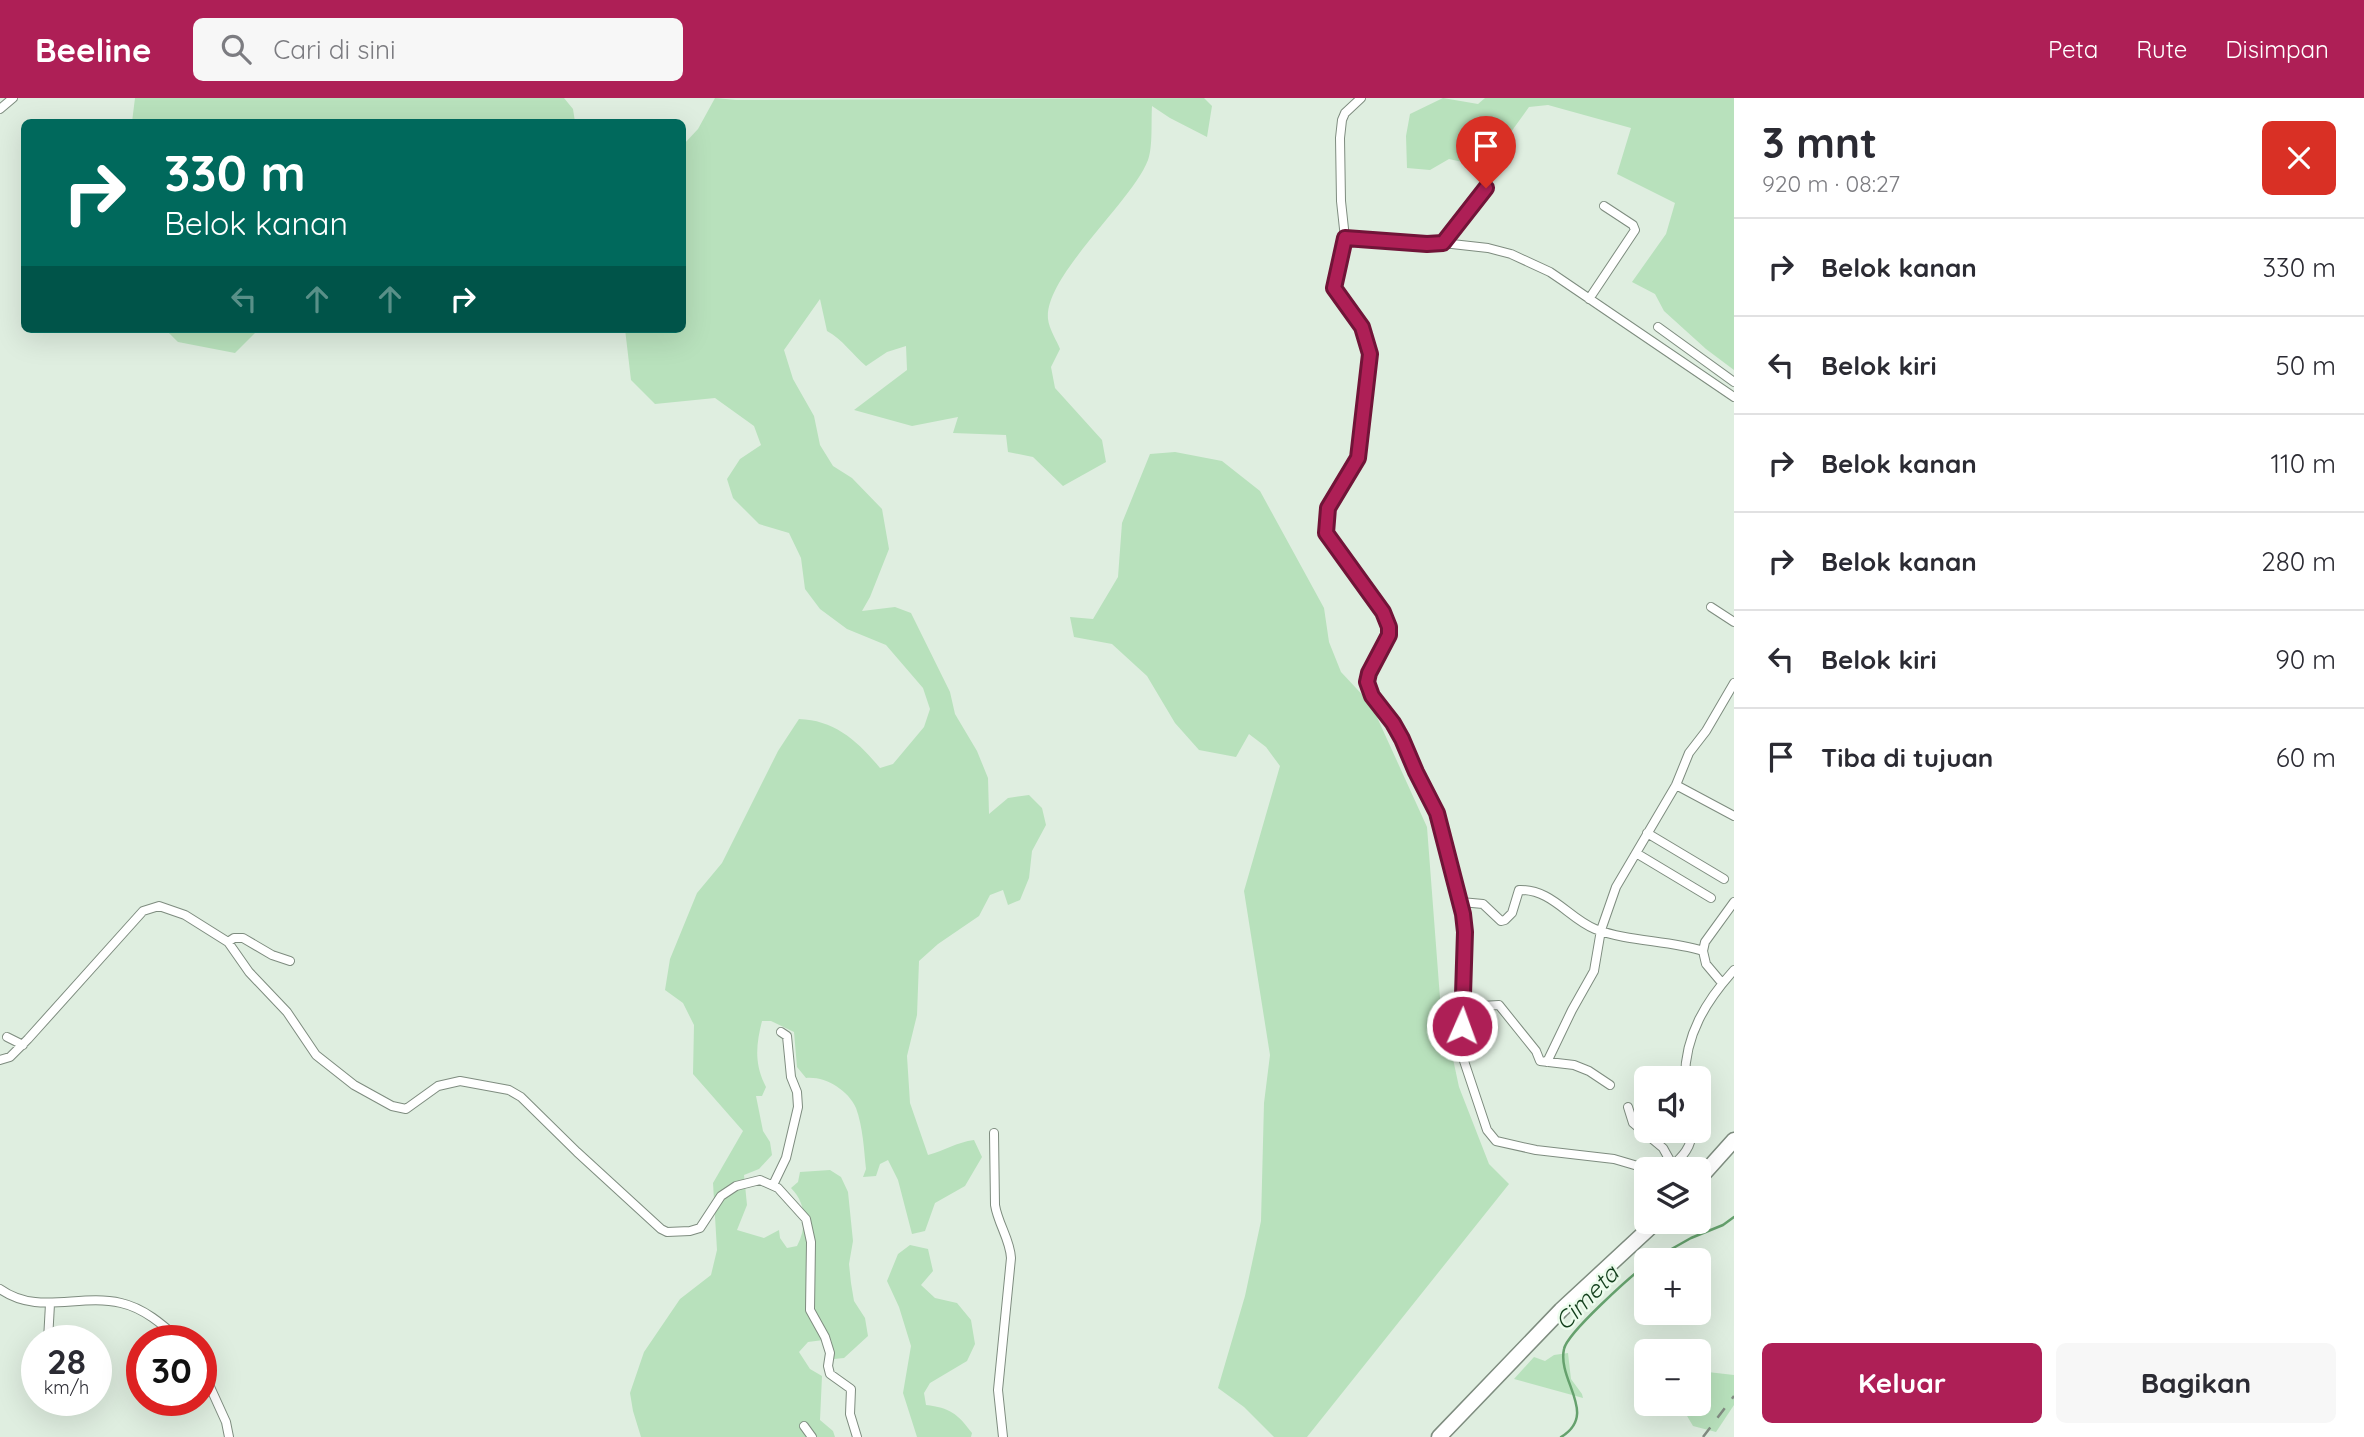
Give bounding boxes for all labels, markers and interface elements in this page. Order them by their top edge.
search box [193,18,683,81]
text: Beeline [35,29,151,70]
icon: search [217,30,255,68]
text: Cari di sini [273,33,396,66]
text: Peta [2048,34,2098,64]
text: Rute [2136,34,2187,64]
text: Disimpan [2225,34,2329,64]
pin [1456,116,1516,188]
text: 3 mnt [1762,116,1877,169]
button: close [2262,121,2336,195]
icon: arrive [1467,127,1505,165]
text: 330 m [164,142,306,203]
icon: right [49,147,140,238]
text: 920 m · 08:27 [1762,169,1900,198]
text: Belok kanan [164,203,348,243]
icon: right [1762,248,1800,286]
text: Belok kanan [1821,251,1977,284]
text: 330 m [2262,251,2336,284]
icon: left [225,280,263,318]
icon: ahead [298,280,336,318]
icon: ahead [371,280,409,318]
icon: right [444,280,482,318]
icon: left [1762,346,1800,384]
text: Belok kiri [1821,349,1937,382]
text: 50 m [2276,349,2336,382]
icon: right [1762,444,1800,482]
text: Belok kanan [1821,447,1977,480]
text: 110 m [2270,447,2336,480]
icon: right [1762,542,1800,580]
text: Belok kanan [1821,545,1977,578]
text: 280 m [2261,545,2336,578]
icon: left [1762,640,1800,678]
text: Belok kiri [1821,643,1937,676]
text: 90 m [2275,643,2336,676]
icon: arrive [1762,738,1800,776]
text: Tiba di tujuan [1821,741,1993,774]
text: 60 m [2276,741,2336,774]
position arrow [1425,989,1499,1063]
map controls [1634,1066,1711,1416]
button: sound [1634,1066,1711,1143]
button: layers [1634,1157,1711,1234]
button: + [1634,1248,1711,1325]
water label: Cimeta [1548,1257,1625,1336]
speed limit sign: 30 [126,1325,217,1416]
text: 28 [47,1339,86,1383]
button: − [1634,1339,1711,1416]
button: Keluar [1762,1343,2042,1423]
button: Bagikan [2056,1343,2336,1423]
text: km/h [44,1376,89,1399]

